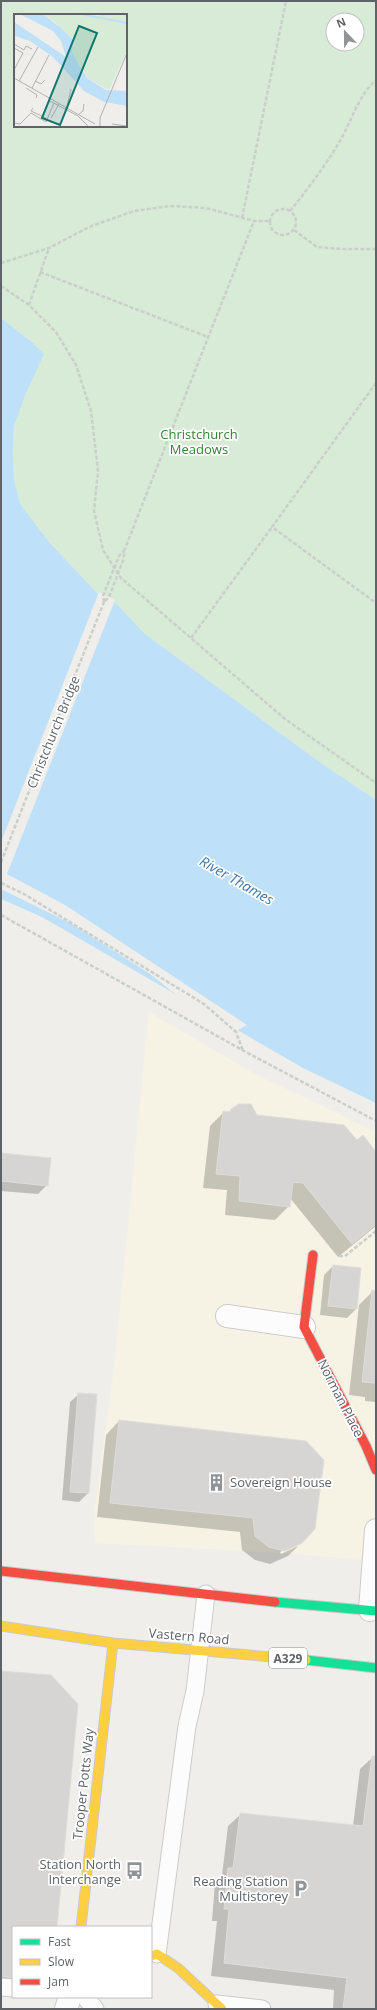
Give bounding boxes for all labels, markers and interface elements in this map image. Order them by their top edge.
north arrow [325,12,365,52]
inset map [14,14,127,127]
text: N [334,14,348,31]
park label: Christchurch Meadows [160,425,238,458]
street label: Christchurch Bridge [22,673,84,791]
water label: River Thames [197,851,277,909]
street label: Norman Place [314,1356,368,1440]
building icon: Sovereign House [207,1472,227,1492]
place label: Sovereign House [230,1473,332,1491]
street label: Vastern Road [148,1624,230,1648]
road number: A329 [269,1648,307,1668]
street label: Trooper Potts Way [68,1727,98,1841]
place label: Station North Interchange [39,1855,121,1888]
bus stop icon: Station North Interchange [124,1861,144,1881]
place label: Reading Station Multistorey [193,1872,288,1905]
parking icon: Reading Station Multistorey [291,1878,311,1898]
legend [12,1926,152,1998]
text: Fast [48,1933,71,1950]
text: Slow [48,1953,75,1970]
text: Jam [47,1973,69,1990]

